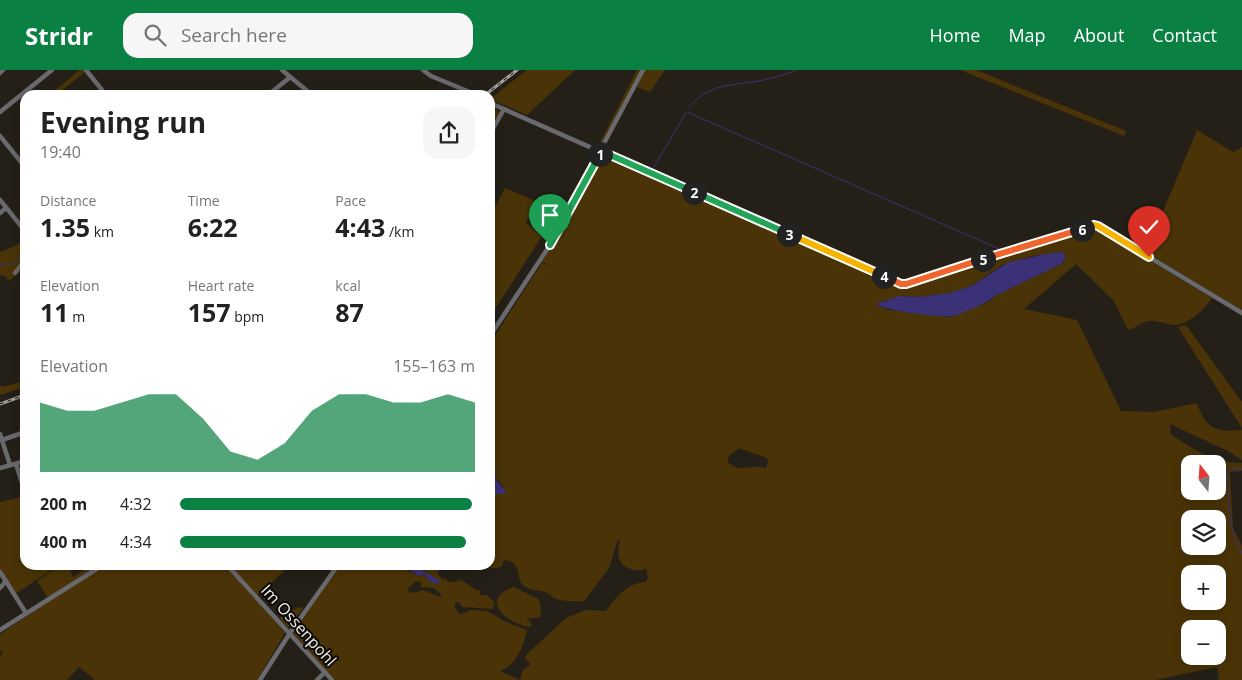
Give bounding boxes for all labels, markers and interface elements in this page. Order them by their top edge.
search box [123,13,473,58]
text: Stridr [25,19,93,52]
icon: search [141,21,169,49]
text: Search here [181,22,287,48]
text: Home [930,23,980,47]
text: Map [1008,23,1046,47]
text: About [1074,23,1124,47]
text: Contact [1152,23,1217,47]
text: Evening run [40,103,206,141]
button: share [423,107,475,159]
text: 19:40 [40,141,81,163]
pin: 1 [588,142,612,166]
text: 1 [596,145,605,164]
pin: 2 [682,180,706,204]
text: 2 [690,183,699,202]
text: Distance [40,191,96,210]
text: Time [188,191,220,210]
text: Pace [335,191,366,210]
pin [529,194,571,245]
icon: arrive [536,201,564,229]
pin [1128,206,1170,257]
text: 1.35 [40,210,90,244]
text: 6:22 [188,210,238,244]
text: 4:43 [335,210,385,244]
icon: check [1135,213,1163,241]
pin: 6 [1070,216,1094,242]
text: 6 [1078,220,1087,239]
text: km [90,222,114,241]
text: /km [385,222,414,241]
pin: 3 [776,222,802,246]
text: 3 [785,225,794,244]
pin: 5 [970,246,996,272]
text: 5 [979,250,988,269]
pin: 4 [872,264,896,288]
text: 4 [880,267,889,286]
text: Elevation [40,276,99,295]
text: Heart rate [188,276,254,295]
text: kcal [335,276,361,295]
text: 11 [40,295,69,329]
text: 157 [188,295,231,329]
text: 87 [335,295,364,329]
text: m [69,307,85,326]
text: bpm [231,307,264,326]
text: Elevation [40,355,108,377]
text: 155–163 m [393,355,475,377]
north arrow [1181,455,1226,500]
map controls [1181,455,1226,665]
text: 200 m [40,493,87,515]
text: 4:32 [120,493,152,515]
button: layers [1181,510,1226,555]
text: 400 m [40,531,87,553]
text: 4:34 [120,531,152,553]
button: + [1181,565,1226,610]
street label: Im Ossenpohl [256,579,342,671]
button: − [1181,620,1226,665]

